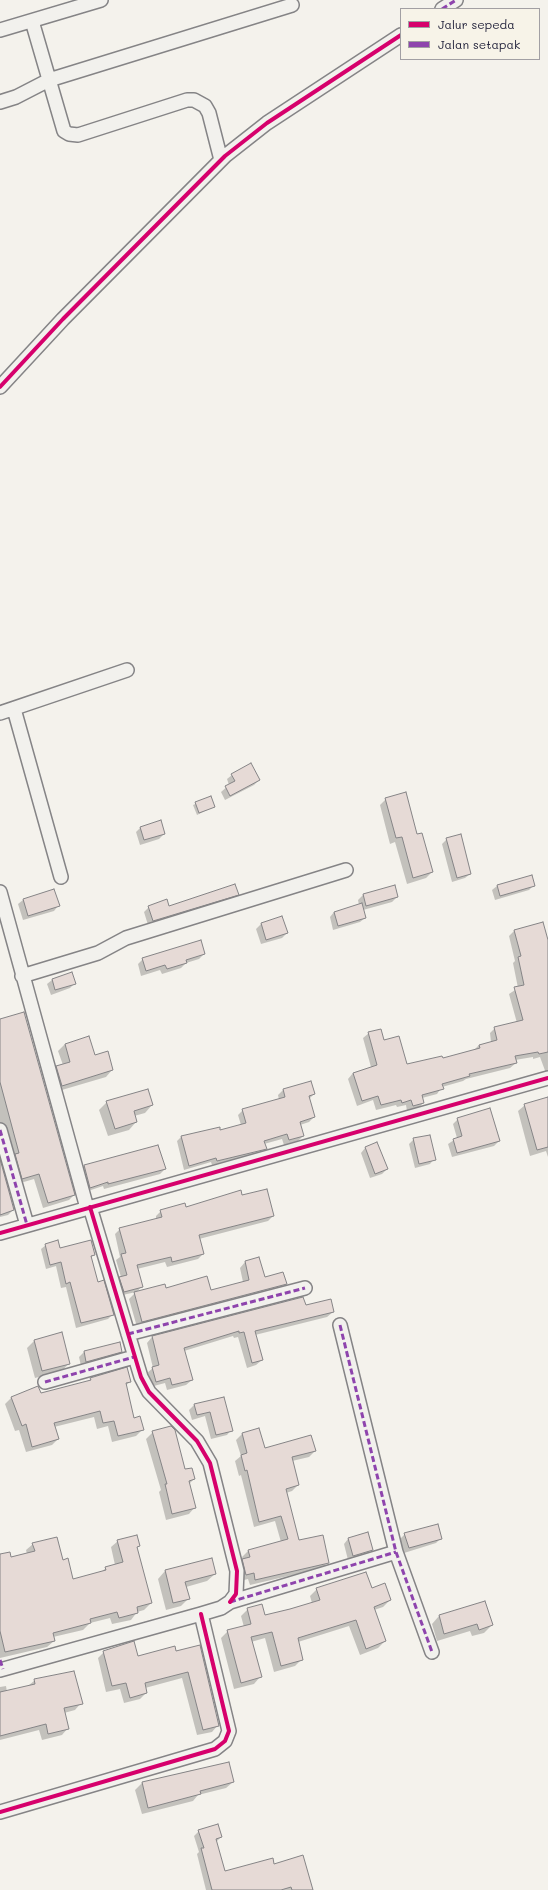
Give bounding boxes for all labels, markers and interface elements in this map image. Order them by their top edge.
legend [400,8,540,60]
text: Jalur sepeda [438,16,515,32]
text: Jalan setapak [438,36,520,52]

